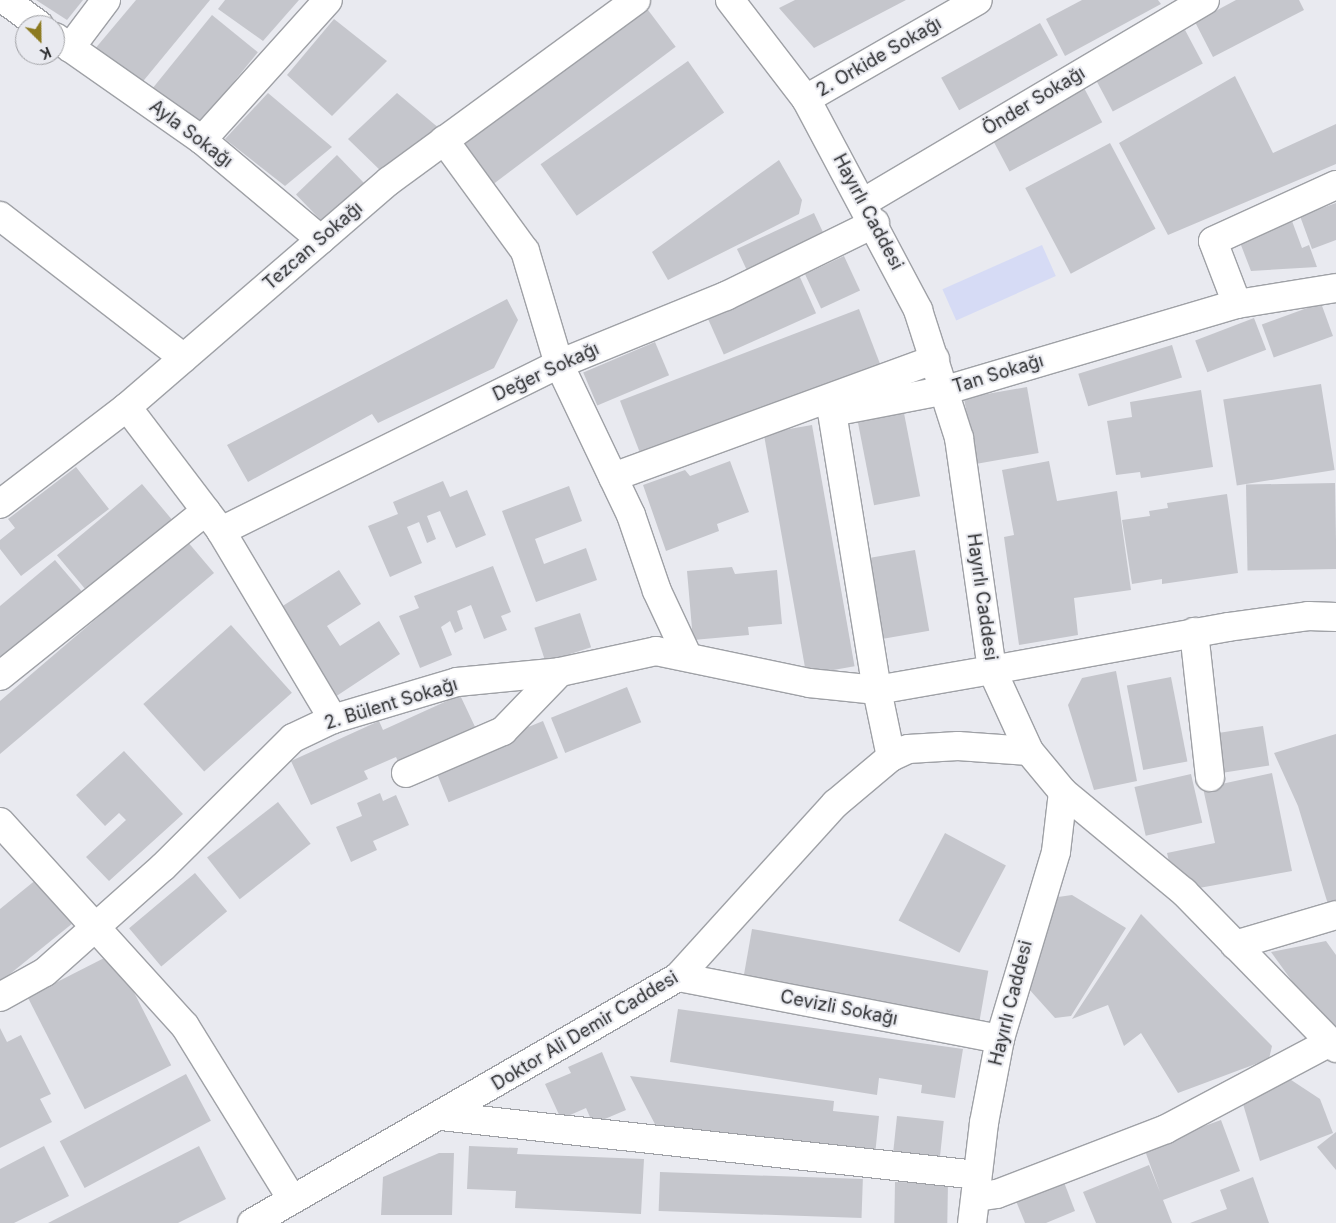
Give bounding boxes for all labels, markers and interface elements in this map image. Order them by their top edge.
street label: 2. Orkide Sokağı [813,12,945,102]
north arrow [15,15,65,65]
text: K [38,44,54,63]
street label: Önder Sokağı [979,62,1089,140]
street label: Ayla Sokağı [145,96,237,172]
street label: Hayırlı Caddesi [828,150,908,274]
street label: Tezcan Sokağı [259,197,367,295]
street label: Değer Sokağı [490,338,602,406]
street label: Tan Sokağı [950,350,1046,398]
street label: Hayırlı Caddesi [962,532,1002,662]
street label: 2. Bülent Sokağı [322,674,460,734]
street label: Hayırlı Caddesi [985,938,1037,1068]
street label: Doktor Ali Demir Caddesi [488,967,682,1095]
street label: Cevizli Sokağı [778,986,900,1030]

